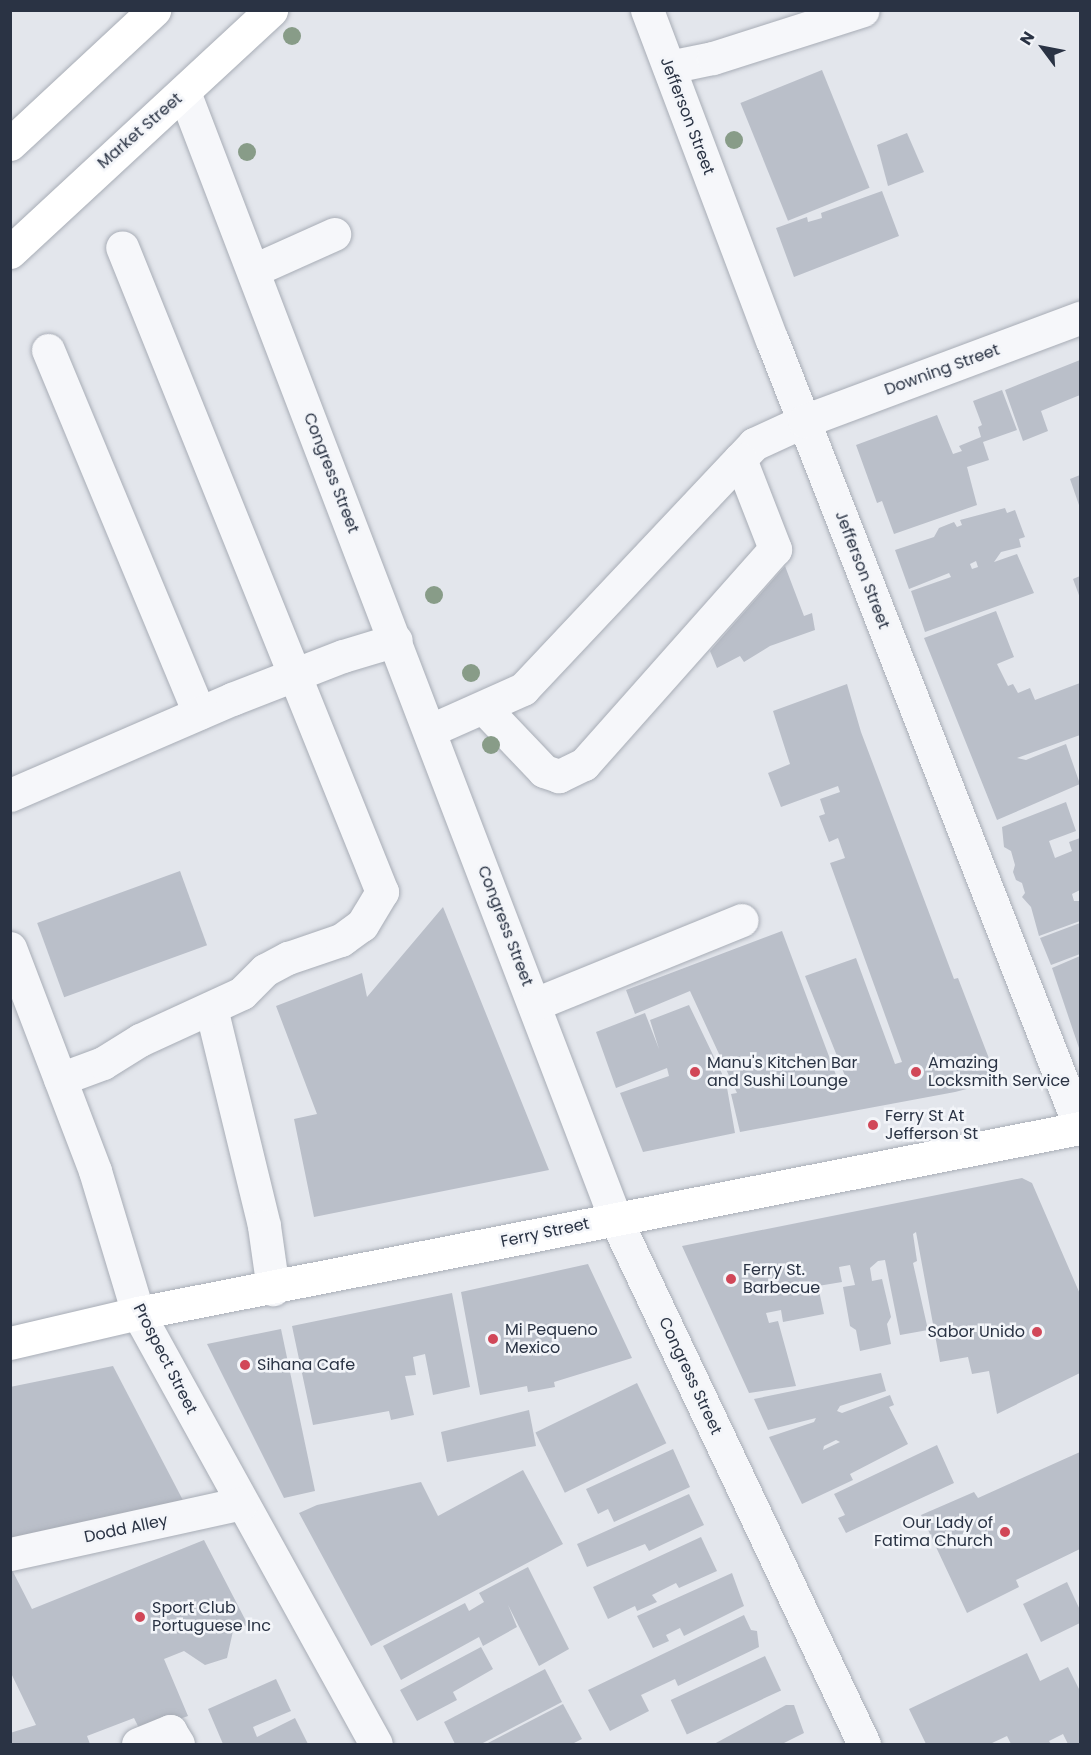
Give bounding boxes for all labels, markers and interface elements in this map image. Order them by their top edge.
north arrow [1013,18,1073,78]
text: N [1014,27,1040,49]
street label: Jefferson Street [656,54,718,178]
street label: Market Street [94,89,186,173]
street label: Downing Street [882,340,1002,400]
street label: Congress Street [299,410,363,536]
street label: Jefferson Street [831,508,893,632]
street label: Congress Street [473,863,537,989]
place label: Manu's Kitchen Bar and Sushi Lounge [707,1053,858,1091]
place label: Amazing Locksmith Service [928,1053,1070,1091]
marker: Manu's Kitchen Bar and Sushi Lounge [688,1065,702,1079]
marker: Amazing Locksmith Service [909,1065,923,1079]
place label: Ferry St At Jefferson St [885,1106,978,1144]
marker: Ferry St At Jefferson St [866,1118,880,1132]
street label: Ferry Street [499,1214,591,1252]
place label: Ferry St. Barbecue [743,1260,820,1298]
marker: Ferry St. Barbecue [724,1272,738,1286]
street label: Prospect Street [129,1301,201,1417]
street label: Congress Street [654,1314,726,1438]
place label: Mi Pequeno Mexico [505,1320,598,1358]
place label: Sabor Unido [927,1322,1025,1342]
marker: Sabor Unido [1030,1325,1044,1339]
marker: Mi Pequeno Mexico [486,1332,500,1346]
place label: Sihana Cafe [257,1355,355,1375]
marker: Sihana Cafe [238,1358,252,1372]
street label: Dodd Alley [82,1511,170,1547]
place label: Our Lady of Fatima Church [874,1513,993,1551]
marker: Our Lady of Fatima Church [998,1525,1012,1539]
place label: Sport Club Portuguese Inc [152,1598,271,1636]
marker: Sport Club Portuguese Inc [133,1610,147,1624]

